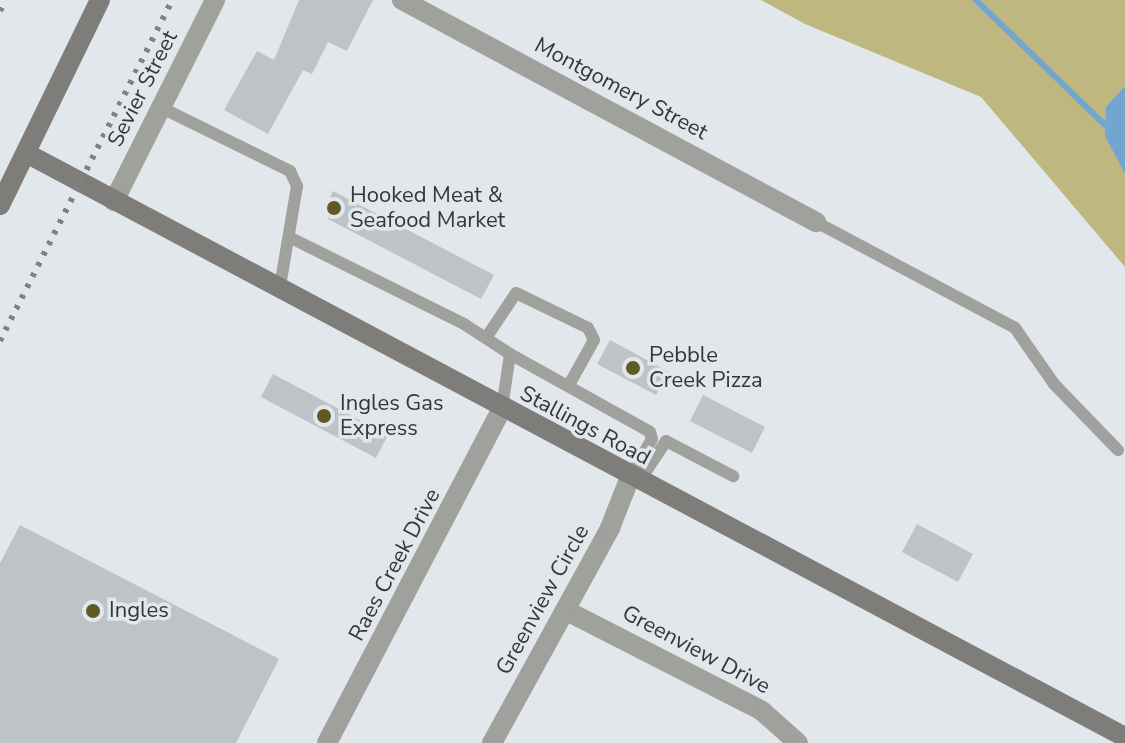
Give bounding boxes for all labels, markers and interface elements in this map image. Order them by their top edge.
street label: Sevier Street [102,27,184,151]
street label: Montgomery Street [530,32,712,146]
place label: Hooked Meat & Seafood Market [350,182,505,234]
marker: Hooked Meat & Seafood Market [325,199,343,217]
place label: Pebble Creek Pizza [649,342,763,394]
marker: Pebble Creek Pizza [624,359,642,377]
street label: Stallings Road [515,381,655,471]
place label: Ingles Gas Express [340,390,444,442]
marker: Ingles Gas Express [315,407,333,425]
street label: Raes Creek Drive [344,484,446,646]
street label: Greenview Circle [491,520,595,680]
place label: Ingles [109,598,169,624]
street label: Greenview Drive [617,600,775,700]
marker: Ingles [84,602,102,620]

